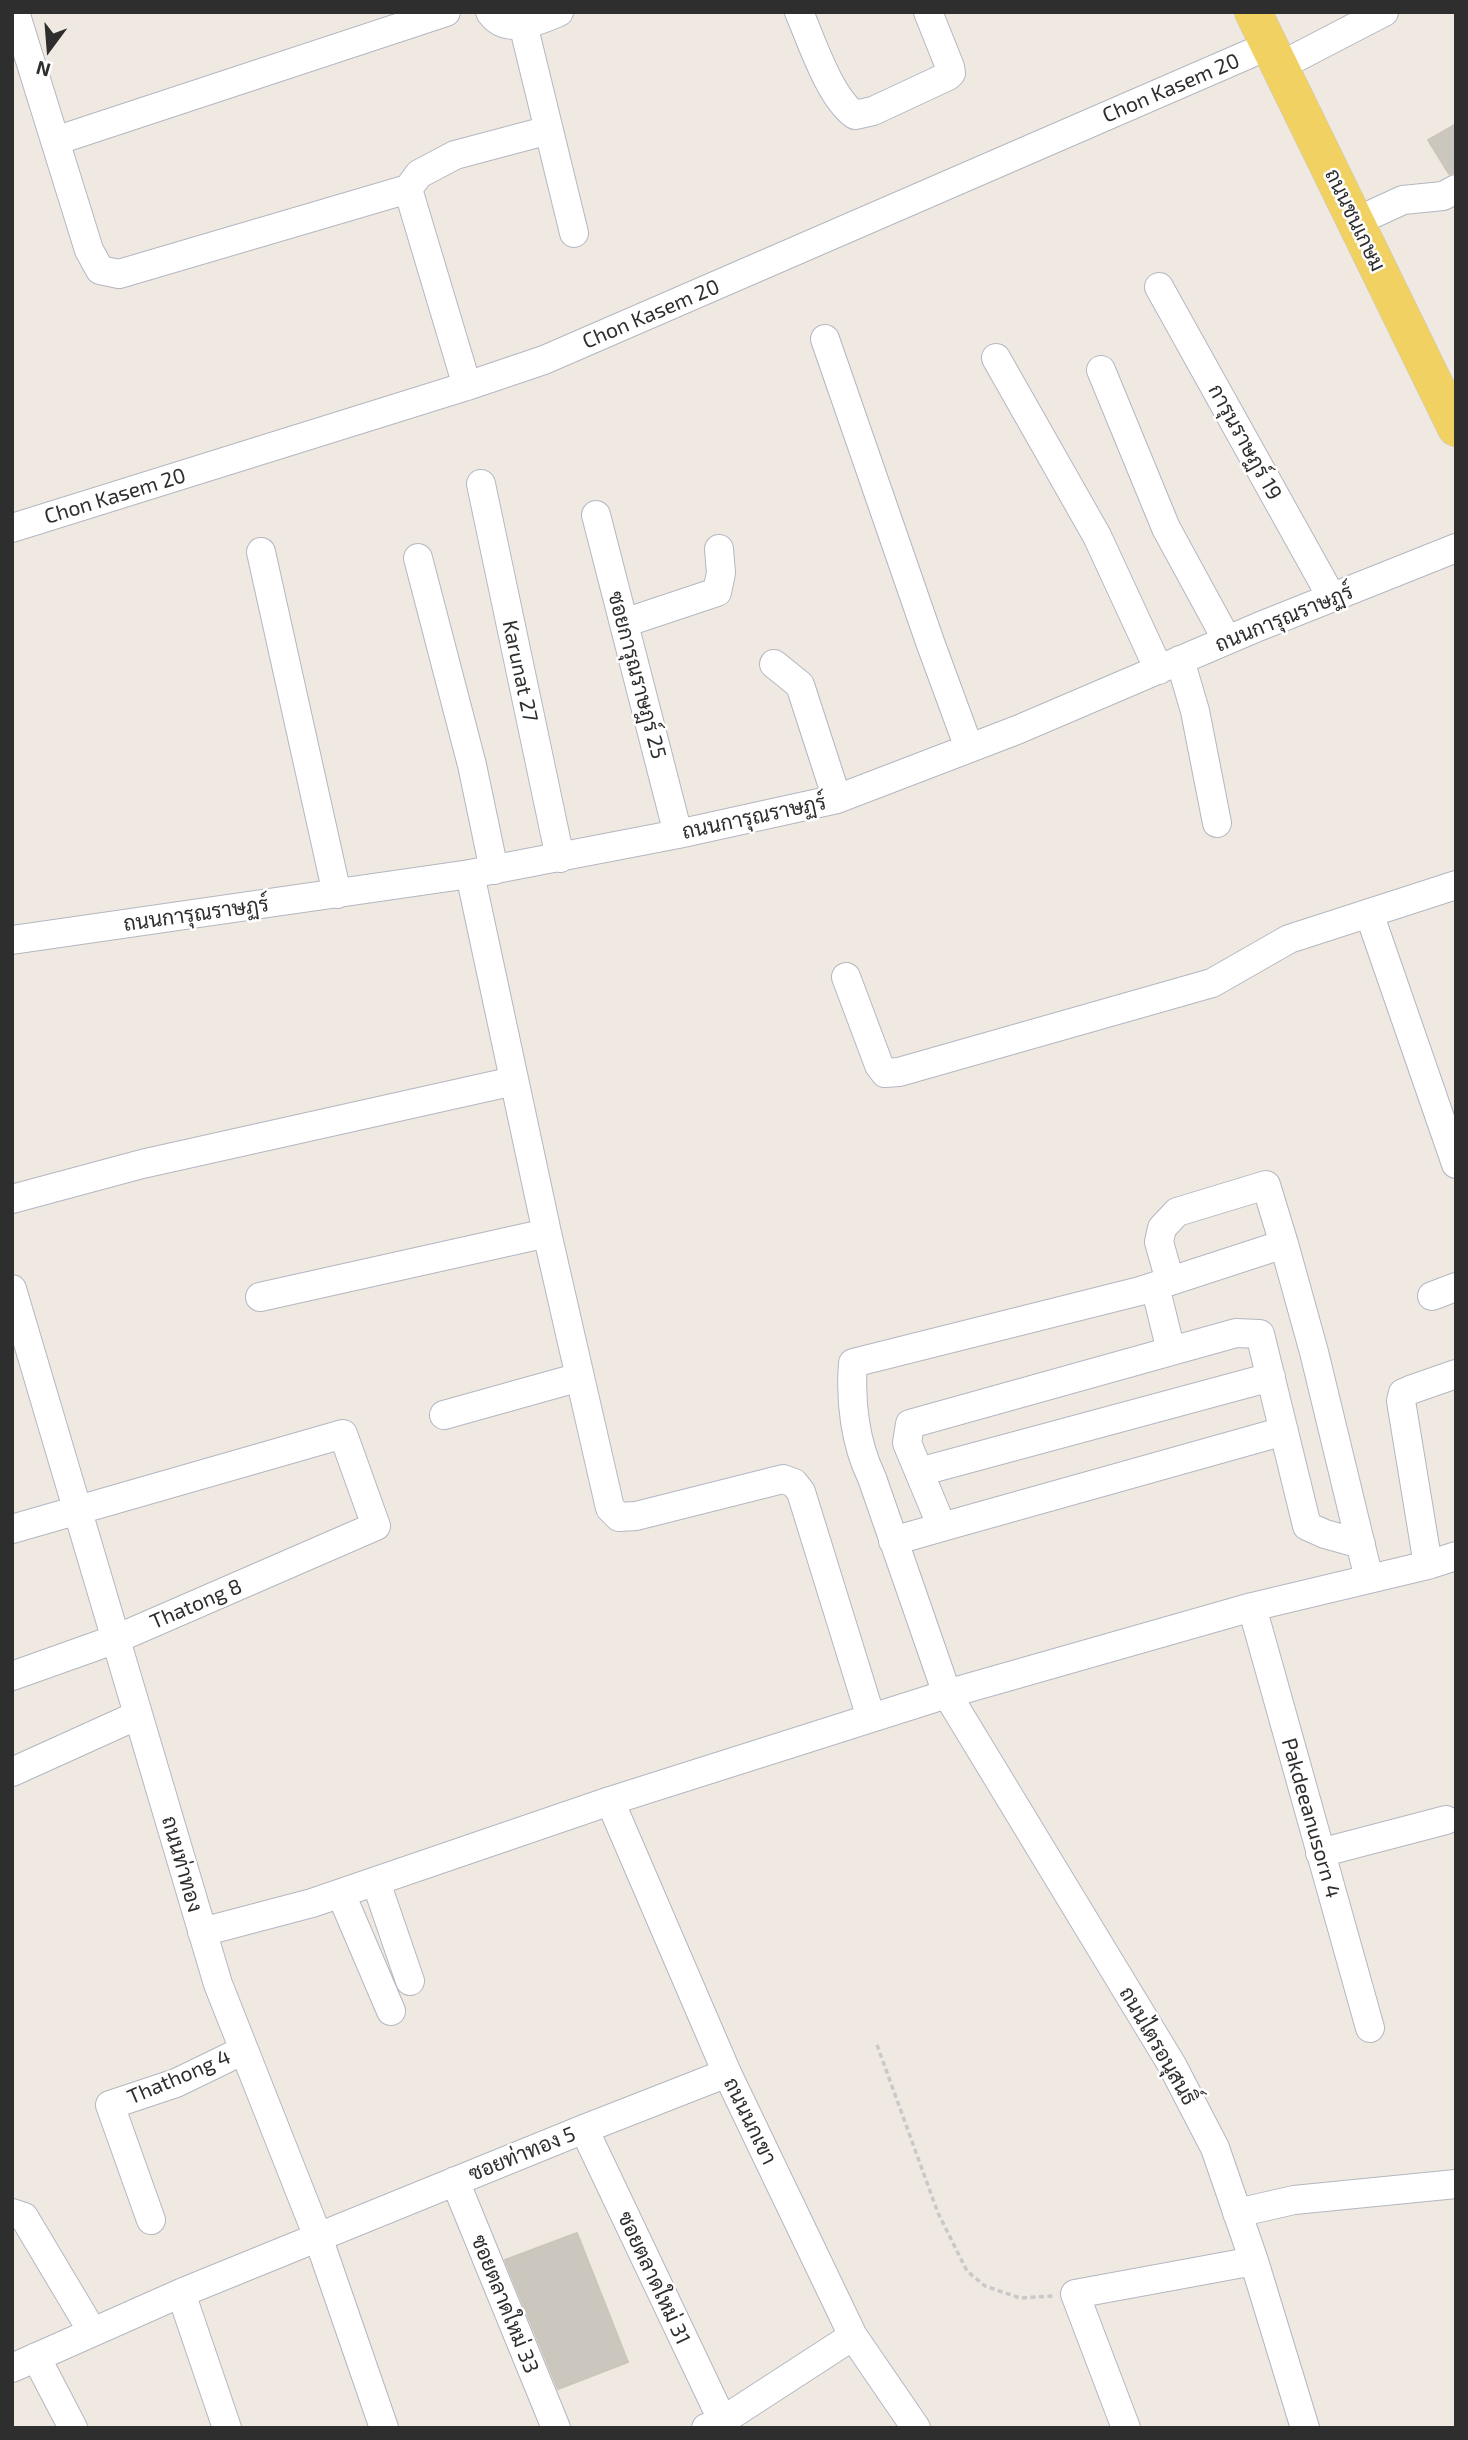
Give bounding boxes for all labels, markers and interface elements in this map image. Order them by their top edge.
north arrow [14,14,84,84]
street label: Chon Kasem 20 [1099,48,1243,128]
text: N [33,57,53,83]
street label: ถนนชนเกษม [1319,165,1391,275]
street label: Chon Kasem 20 [579,274,723,354]
street label: การุนราษฏร์ 19 [1203,380,1287,504]
street label: Chon Kasem 20 [41,463,189,529]
street label: ถนนการุณราษฏร์ [1211,579,1357,657]
street label: ซอยการุณราษฎร์ 25 [603,588,671,762]
street label: Karunat 27 [497,618,543,724]
street label: ถนนการุณราษฏร์ [680,789,828,845]
street label: ถนนการุณราษฏร์ [122,891,270,937]
street label: Thatong 8 [146,1573,246,1635]
street label: Pakdeeanusorn 4 [1276,1735,1346,1901]
street label: ถนนท่าทอง [156,1813,208,1915]
street label: ถนนไตรอนุสนธิ์ [1114,1982,1202,2110]
street label: Thathong 4 [124,2044,234,2110]
street label: ถนนนกเขา [718,2073,782,2169]
street label: ซอยท่าทอง 5 [465,2121,579,2187]
street label: ซอยตลาดใหม่ 31 [612,2208,696,2348]
street label: ซอยตลาดใหม่ 33 [466,2231,544,2377]

